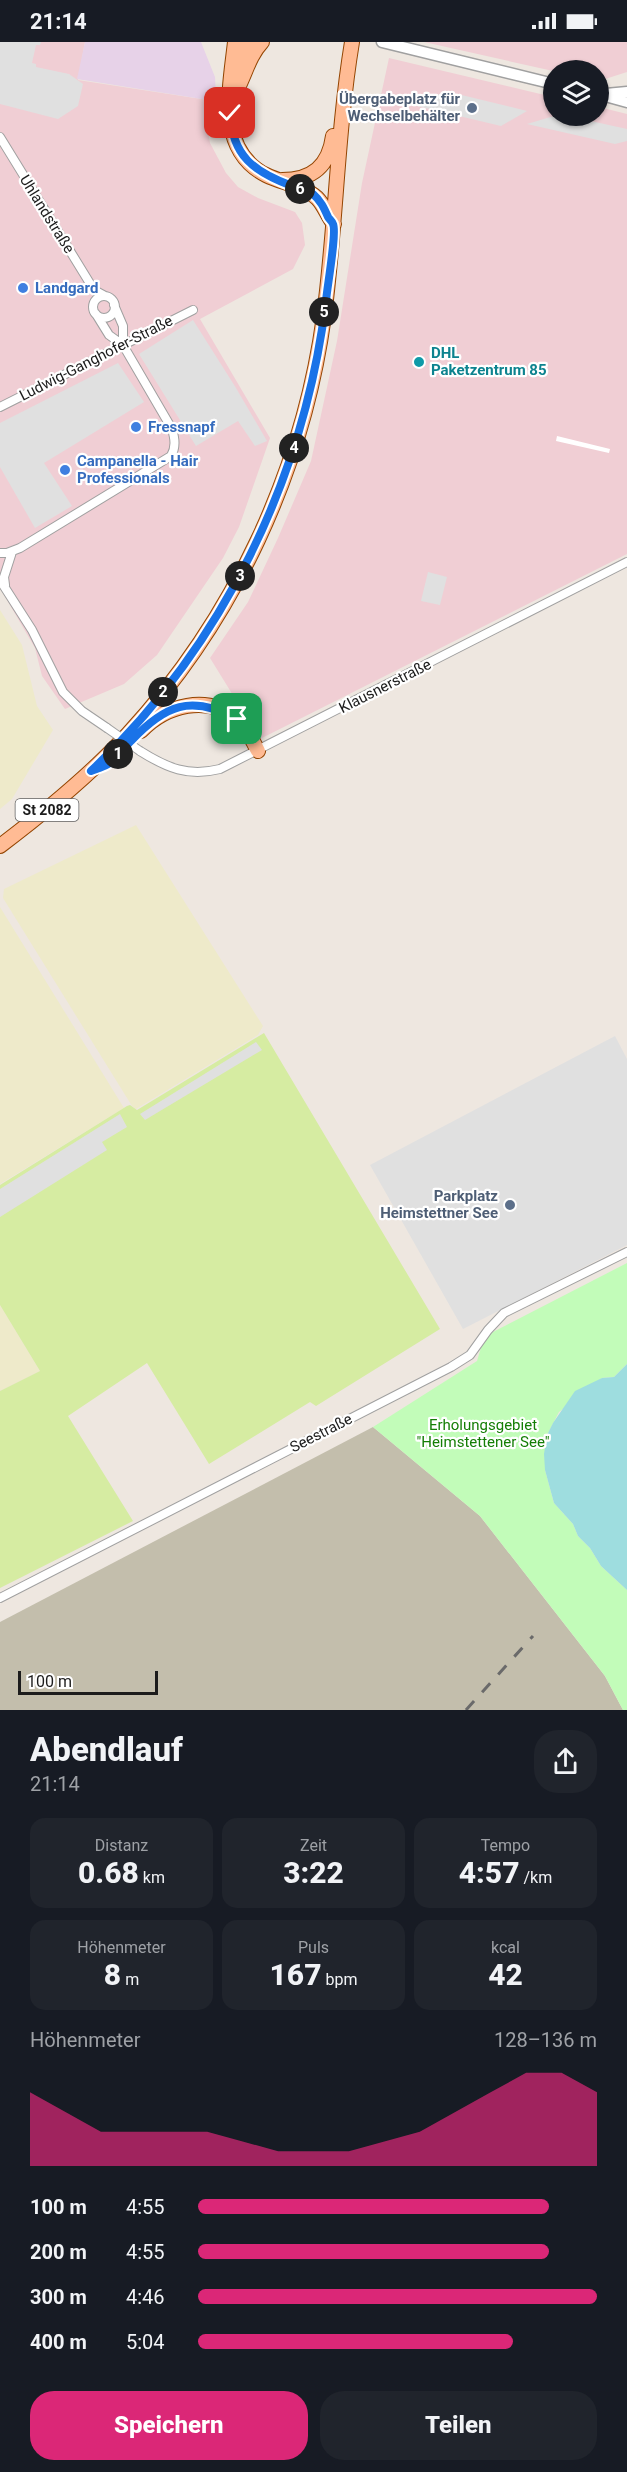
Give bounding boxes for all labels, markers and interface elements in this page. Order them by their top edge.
text: 21:14 [30,9,87,34]
map controls [543,60,609,126]
button: layers [543,60,609,126]
pin [204,87,255,138]
place label: Übergabeplatz für Wechselbehälter [339,90,460,125]
icon: check [213,96,246,129]
marker: Übergabeplatz für Wechselbehälter [465,101,479,115]
street label: Uhlandstraße [16,171,78,257]
pin: 6 [285,174,315,204]
text: 6 [295,179,305,198]
place label: Landgard [35,279,98,297]
marker: Landgard [16,281,30,295]
pin: 5 [309,297,339,327]
text: 5 [319,302,329,321]
street label: Ludwig-Ganghofer-Straße [16,311,176,405]
place label: DHL Paketzentrum 85 [431,344,547,379]
marker: DHL Paketzentrum 85 [412,355,426,369]
place label: Fressnapf [148,418,216,436]
marker: Fressnapf [129,420,143,434]
pin: 4 [279,433,309,463]
text: 4 [289,438,299,457]
place label: Campanella - Hair Professionals [77,452,199,487]
marker: Campanella - Hair Professionals [58,463,72,477]
pin: 3 [225,561,255,591]
text: 3 [235,566,245,585]
street label: Klausnerstraße [336,655,434,717]
pin: 2 [148,677,178,707]
text: 2 [158,682,168,701]
pin [211,693,262,744]
icon: arrive [220,702,253,735]
pin: 1 [103,739,133,769]
text: 1 [113,744,123,763]
road number: St 2082 [15,799,78,821]
place label: Parkplatz Heimstettner See [380,1187,498,1222]
marker: Parkplatz Heimstettner See [503,1198,517,1212]
street label: Seestraße [287,1410,355,1456]
park label: Erholungsgebiet "Heimstettener See" [416,1416,550,1451]
scale bar [18,1668,158,1696]
text: 100 m [27,1672,72,1691]
text: Abendlauf [30,1730,183,1769]
button: share [534,1730,597,1793]
text: 21:14 [30,1772,80,1796]
text: Distanz [95,1836,148,1855]
text: Zeit [300,1836,327,1855]
text: Tempo [481,1836,530,1855]
text: 0.68 [78,1855,139,1890]
text: 3:22 [283,1855,344,1890]
text: 4:57 [459,1855,519,1890]
text: km [139,1868,165,1887]
text: /km [519,1868,552,1887]
text: Höhenmeter [77,1938,166,1957]
text: Puls [298,1938,329,1957]
text: kcal [491,1938,520,1957]
text: 8 [104,1957,121,1992]
text: 167 [270,1957,321,1992]
text: 42 [488,1957,523,1992]
text: m [121,1970,139,1989]
text: bpm [321,1970,357,1989]
text: Höhenmeter [30,2028,140,2052]
text: 128–136 m [494,2028,597,2052]
text: 100 m [30,2195,87,2219]
text: 4:55 [126,2195,165,2219]
text: 200 m [30,2240,87,2264]
text: 4:55 [126,2240,165,2264]
text: 300 m [30,2285,87,2309]
text: 4:46 [126,2285,165,2309]
text: 400 m [30,2330,87,2354]
text: 5:04 [126,2330,165,2354]
button: Speichern [30,2391,308,2460]
button: Teilen [320,2391,597,2460]

